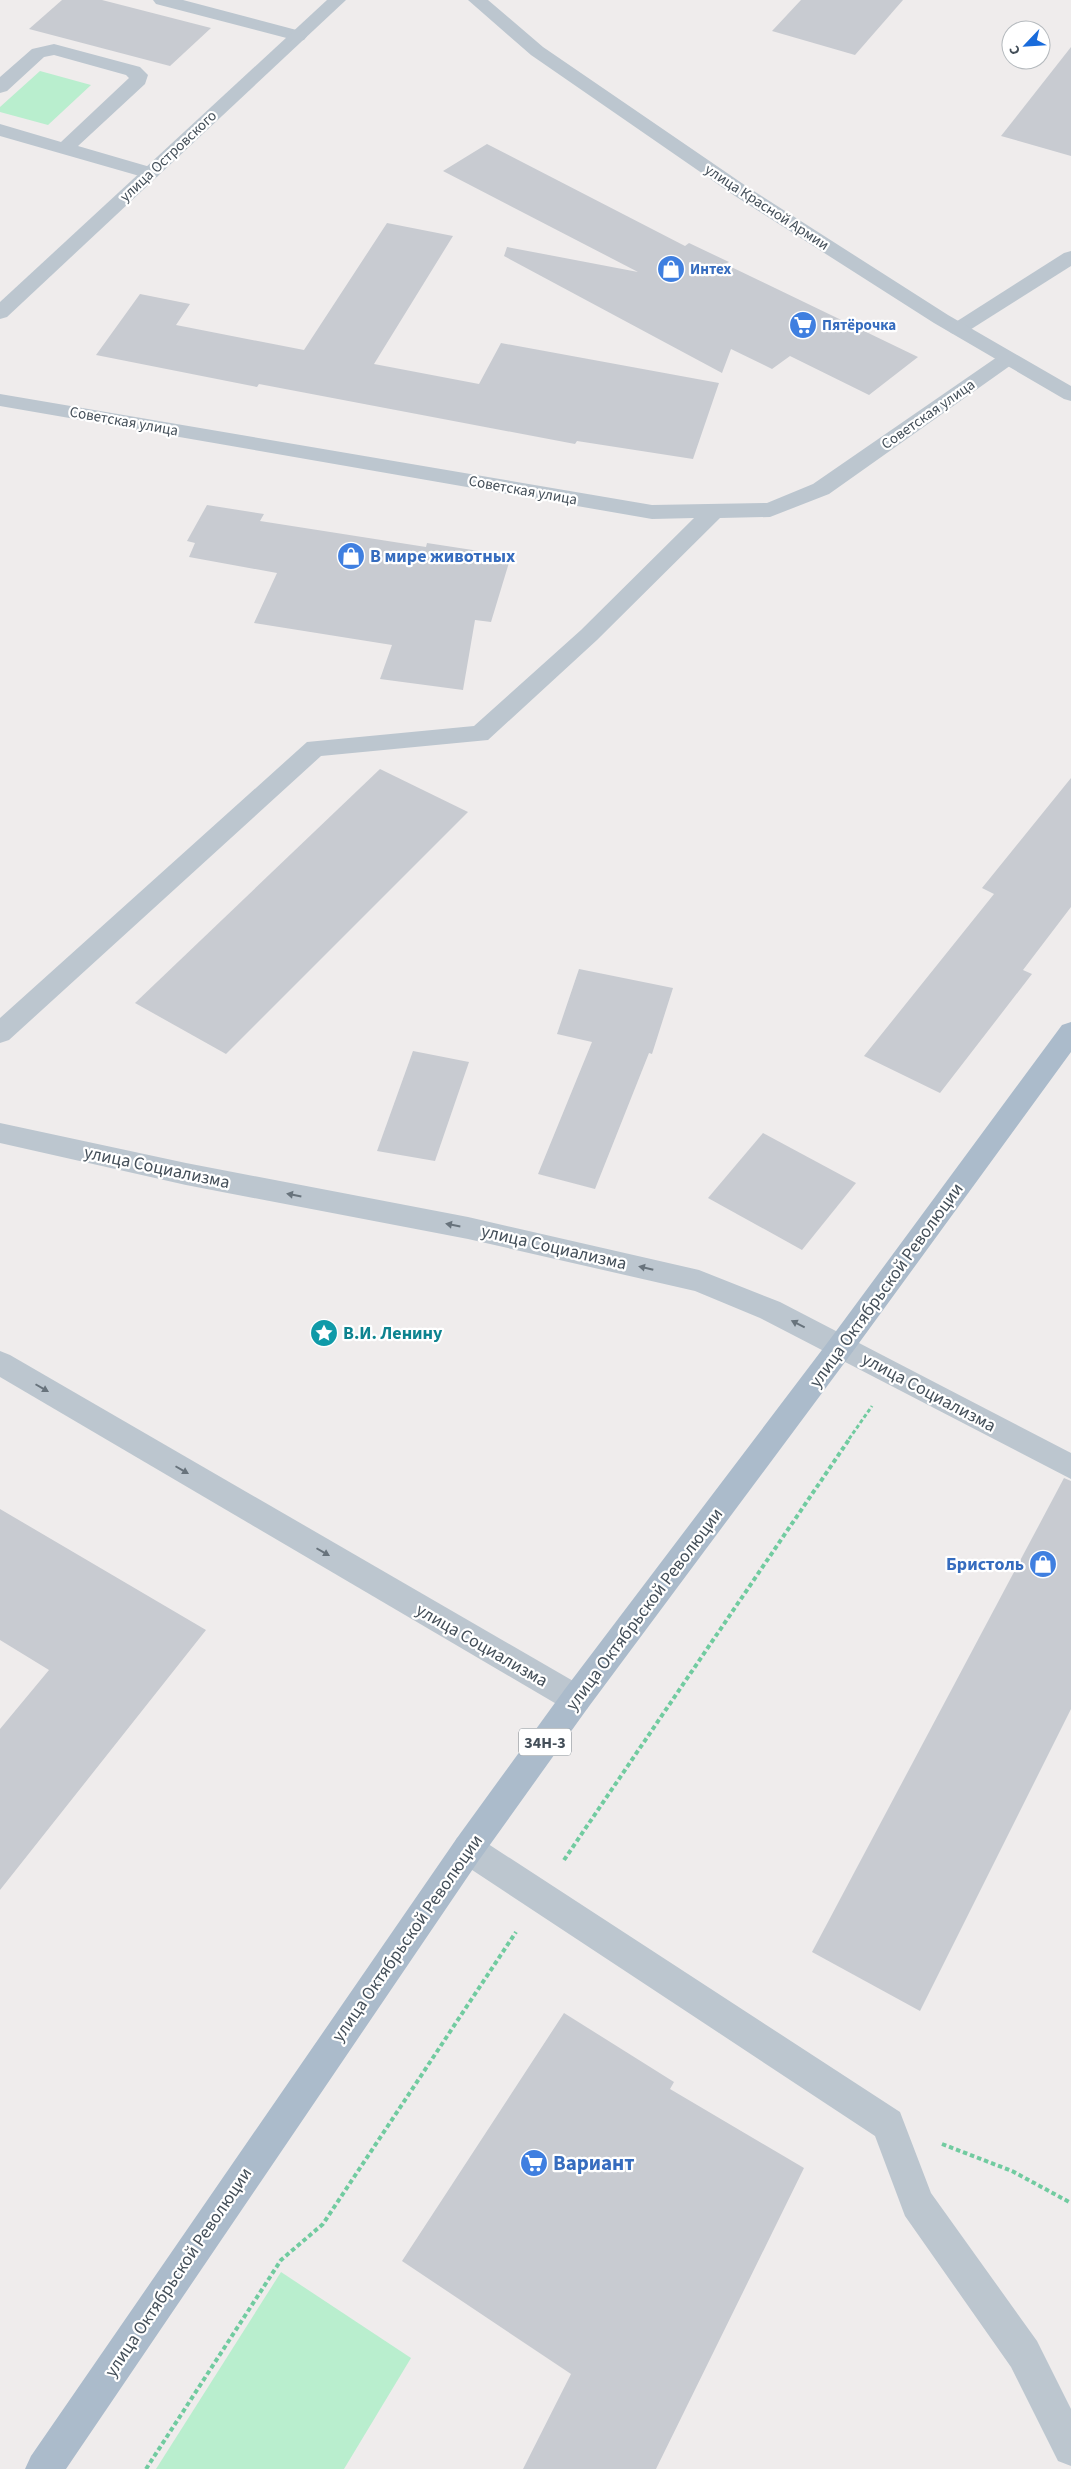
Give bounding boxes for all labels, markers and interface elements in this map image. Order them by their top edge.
north arrow [1001,20,1051,70]
text: С [1004,42,1026,58]
street label: улица Островского [115,106,221,207]
street label: улица Красной Армии [700,159,833,256]
shop icon: Интех [656,254,686,284]
place label: Интех [690,259,732,280]
supermarket icon: Пятёрочка [788,310,818,340]
place label: Пятёрочка [822,315,896,336]
street label: Советская улица [877,374,979,455]
street label: Советская улица [68,402,180,441]
street label: Советская улица [467,471,579,510]
shop icon: В мире животных [336,541,366,571]
place label: В мире животных [370,544,515,569]
street label: улица Социализма [82,1140,232,1195]
street label: улица Октябрьской Революции [803,1178,969,1393]
one-way arrow [285,1190,301,1198]
street label: улица Социализма [479,1219,629,1276]
one-way arrow [446,1221,461,1229]
one-way arrow [638,1264,654,1272]
place icon: В.И. Ленину [309,1318,339,1348]
one-way arrow [791,1320,805,1328]
place label: В.И. Ленину [343,1321,443,1346]
street label: улица Социализма [857,1347,1000,1438]
one-way arrow [36,1383,49,1392]
one-way arrow [176,1465,189,1474]
street label: улица Октябрьской Революции [560,1503,729,1716]
one-way arrow [316,1547,329,1556]
shop icon: Бристоль [1028,1549,1058,1579]
place label: Бристоль [946,1552,1024,1577]
street label: улица Социализма [411,1597,552,1693]
road number: 34Н-3 [519,1728,571,1755]
street label: улица Октябрьской Революции [326,1830,489,2047]
supermarket icon: Вариант [519,2148,549,2178]
place label: Вариант [553,2148,635,2178]
street label: улица Октябрьской Революции [99,2162,258,2382]

